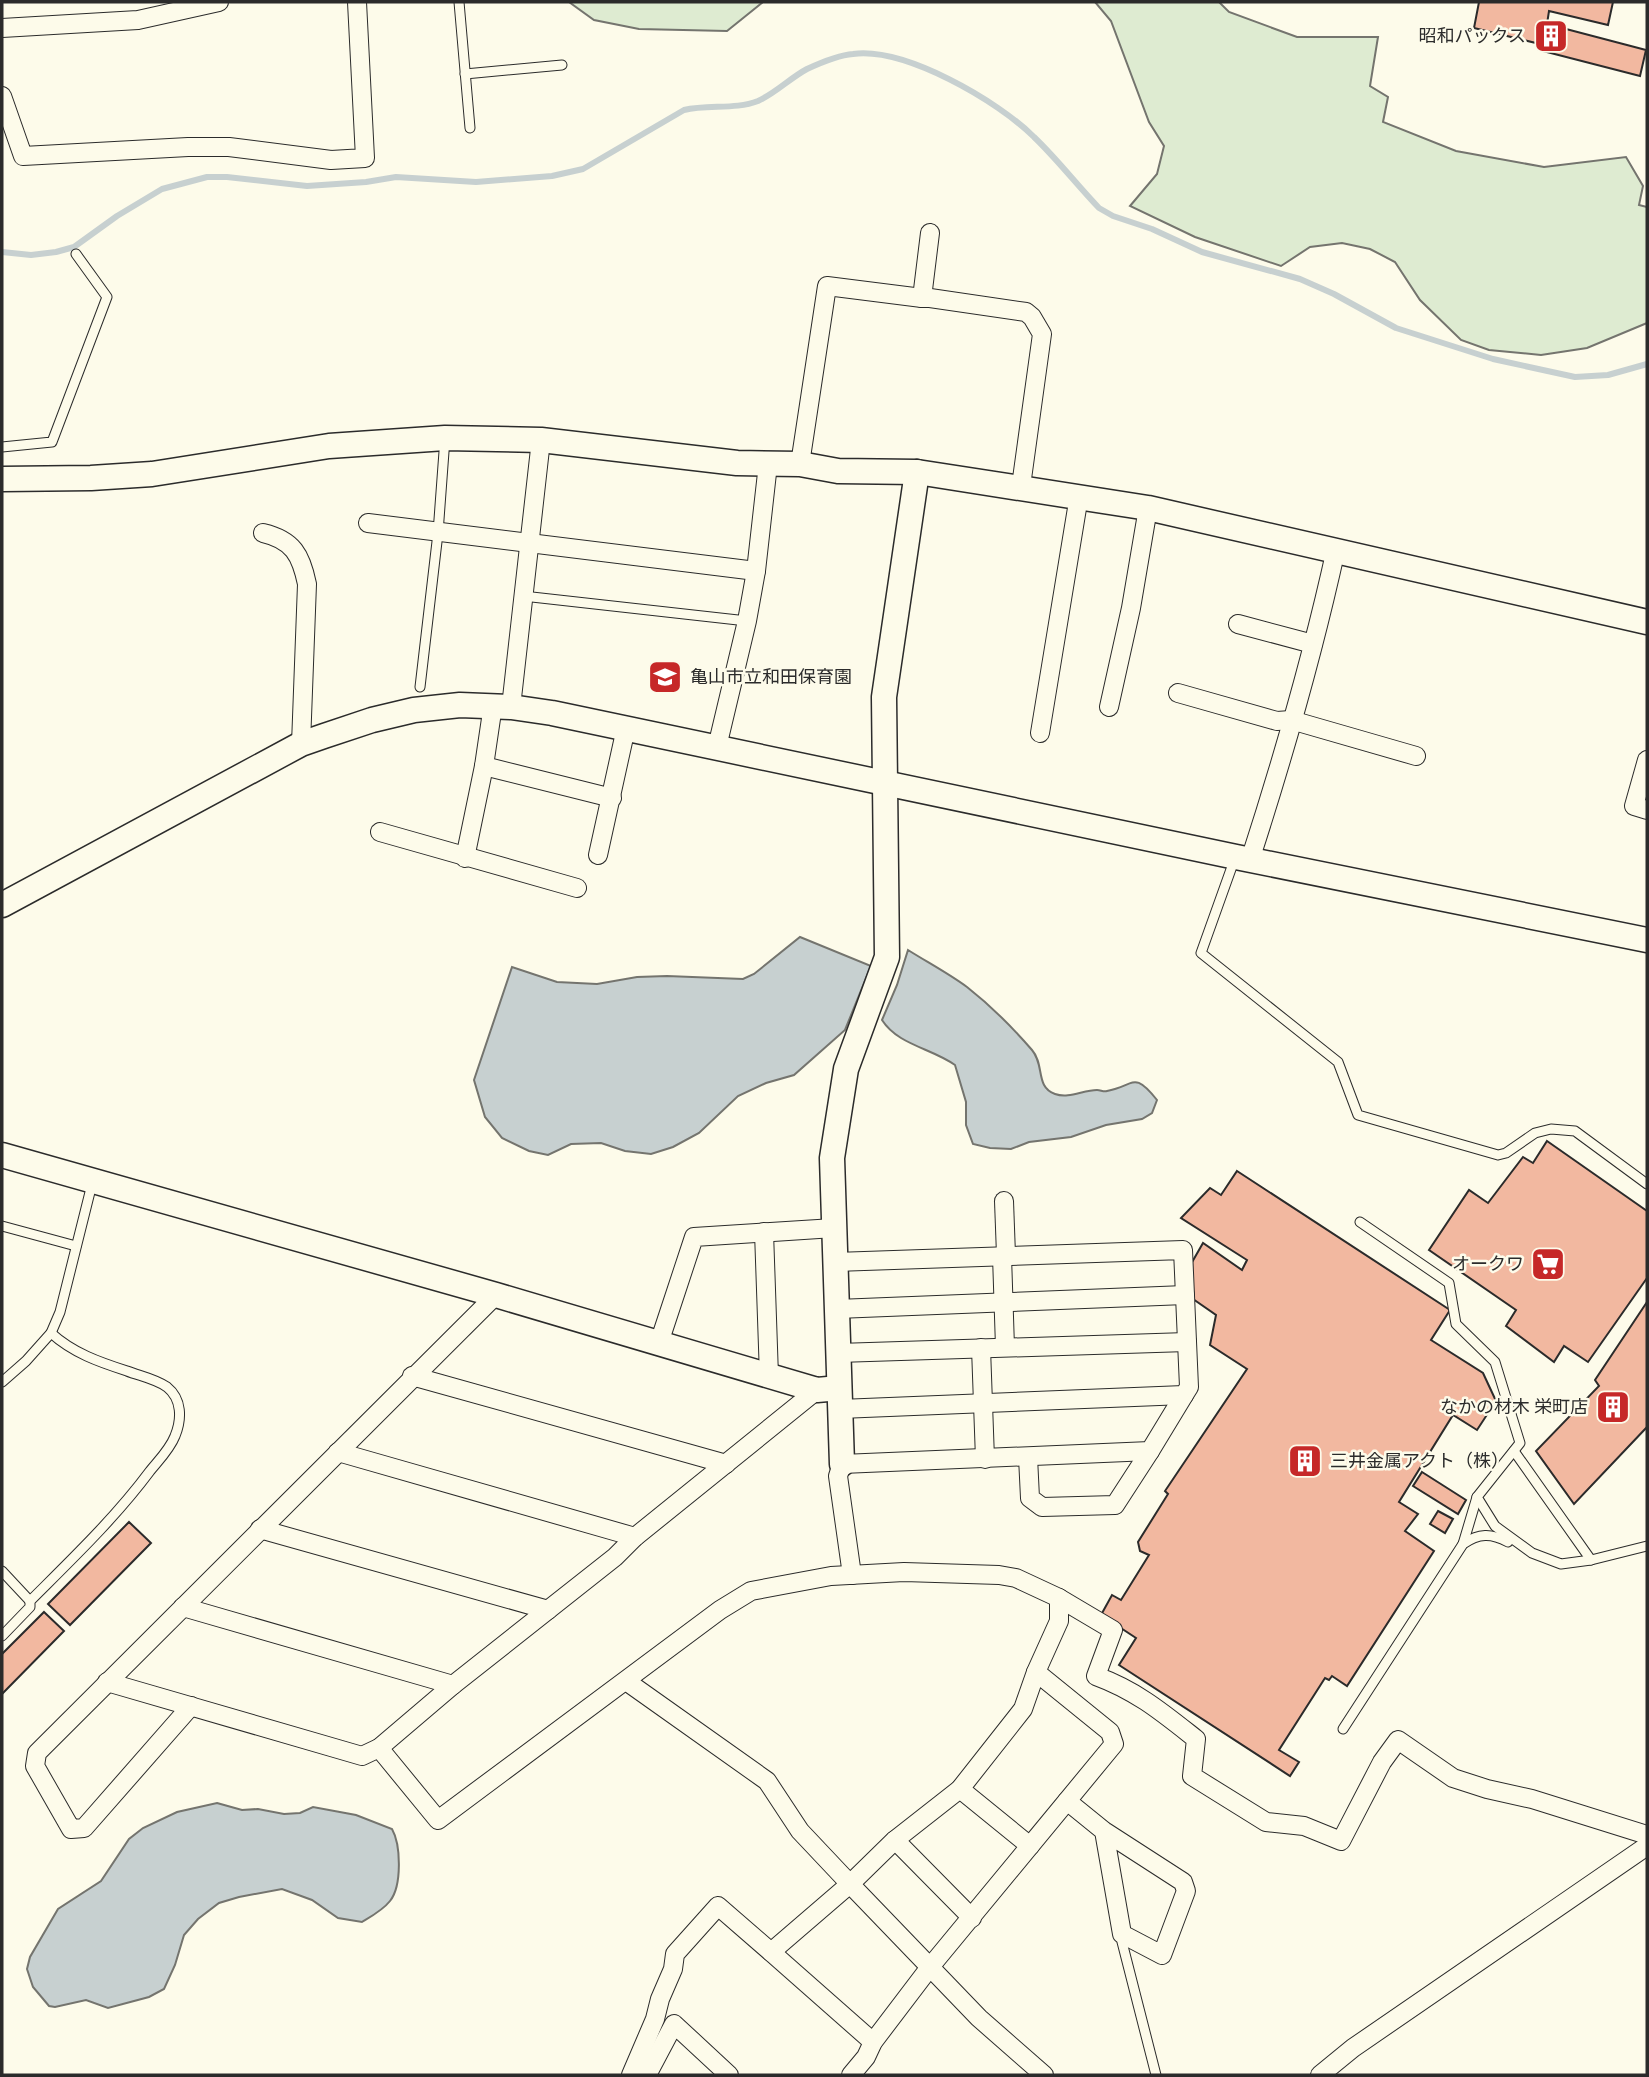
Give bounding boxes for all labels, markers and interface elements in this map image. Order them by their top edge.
building icon: 昭和パックス [1532,17,1570,55]
place label: 昭和パックス [1419,25,1526,47]
school or university icon: 亀山市立和田保育園 [646,658,684,696]
place label: 亀山市立和田保育園 [690,666,852,688]
supermarket icon: オークワ [1529,1245,1567,1283]
place label: オークワ [1452,1253,1524,1275]
building icon: なかの材木 栄町店 [1594,1388,1632,1426]
place label: なかの材木 栄町店 [1440,1396,1588,1418]
building icon: 三井金属アクト（株） [1286,1442,1324,1480]
place label: 三井金属アクト（株） [1330,1450,1509,1472]

